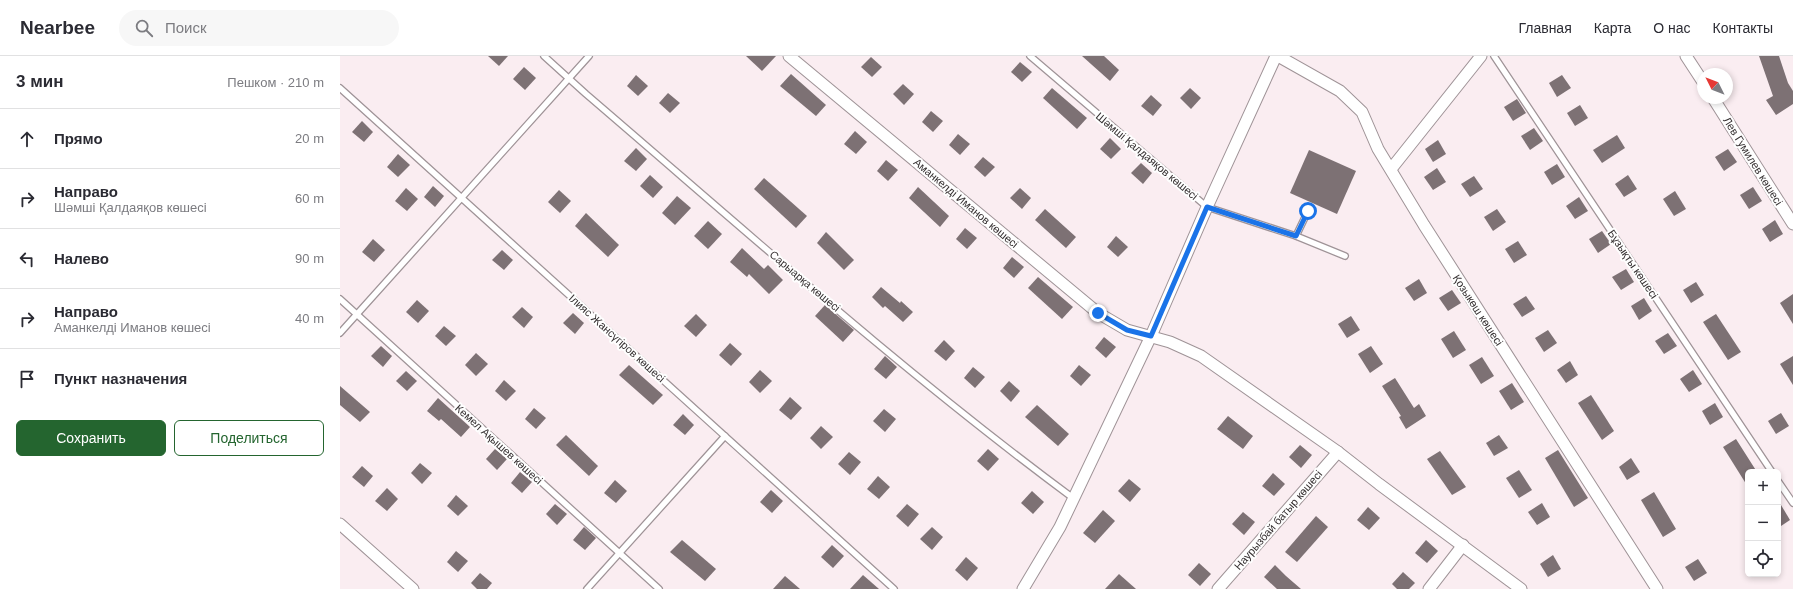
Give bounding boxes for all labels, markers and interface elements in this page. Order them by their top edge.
search box [119,10,399,46]
text: Nearbee [20,17,95,38]
icon: search [133,17,155,39]
text: Поиск [165,19,207,36]
text: Главная [1518,20,1572,36]
text: Карта [1594,20,1631,36]
text: О нас [1653,20,1691,36]
text: Контакты [1713,20,1773,36]
north arrow [1697,68,1733,104]
text: 3 мин [16,72,63,91]
text: Пешком · 210 m [227,75,324,90]
street label: Шәмші Қалдаяқов көшесі [1094,110,1200,202]
street label: Лев Гумилев көшесі [1721,115,1785,207]
icon: ahead [16,128,38,150]
text: Прямо [54,130,103,147]
text: 20 m [295,131,324,146]
street label: Аманкелді Иманов көшесі [911,156,1021,250]
text: Направо [54,183,118,200]
icon: right [16,188,38,210]
text: 60 m [295,191,324,206]
text: Шәмші Қалдаяқов көшесі [54,200,207,215]
route start [1299,202,1317,220]
street label: Бұзықты көшесі [1606,227,1660,301]
icon: left [16,248,38,270]
street label: Сарыарқа көшесі [767,248,843,314]
text: Налево [54,250,109,267]
text: 90 m [295,251,324,266]
street label: Қозыкөш көшесі [1451,272,1505,348]
street label: Ілияс Жансүгіров көшесі [567,292,667,384]
text: Направо [54,303,118,320]
route end [1089,304,1107,322]
icon: right [16,308,38,330]
text: 40 m [295,311,324,326]
text: Аманкелді Иманов көшесі [54,320,211,335]
icon: arrive [16,368,38,390]
text: Пункт назначения [54,370,187,387]
street label: Кемел Ақышев көшесі [453,402,545,486]
button: Сохранить [16,420,166,456]
button: Поделиться [174,420,324,456]
street label: Наурызбай батыр көшесі [1232,468,1324,572]
map controls [1745,469,1781,577]
button: + [1745,469,1781,505]
button: − [1745,505,1781,541]
button: locate [1745,541,1781,577]

